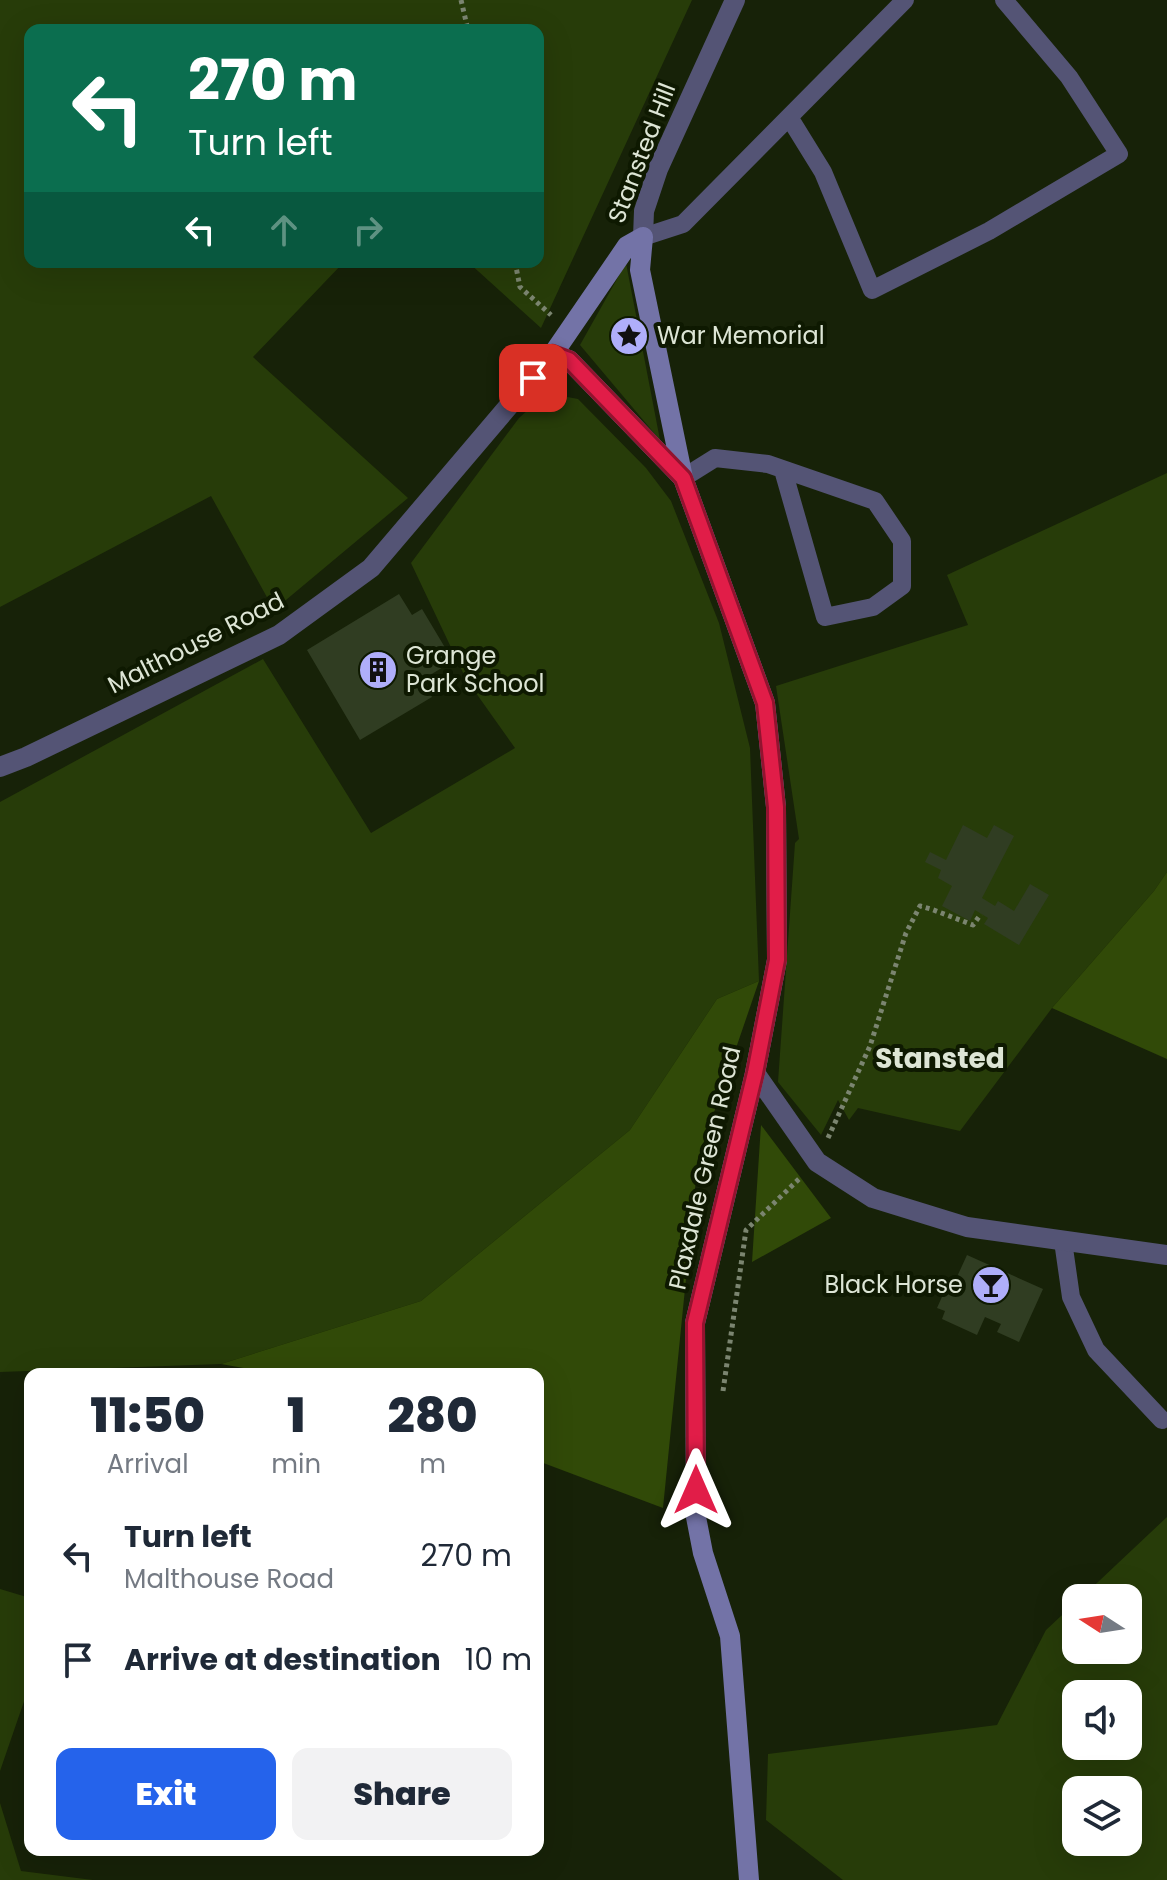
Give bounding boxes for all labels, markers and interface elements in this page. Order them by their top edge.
text: 270 m [188,41,358,120]
icon: left [56,56,160,160]
street label: Stansted Hill [600,78,683,228]
text: Turn left [188,117,333,168]
icon: left [178,208,222,252]
icon: ahead [262,208,306,252]
icon: right [346,208,390,252]
place icon: War Memorial [608,315,650,357]
place label: War Memorial [657,319,825,352]
pin [499,344,567,412]
icon: arrive [511,356,555,400]
street label: Malthouse Road [102,584,290,701]
place label: Grange Park School [406,639,544,700]
building icon: Grange Park School [357,649,399,691]
district label: Stansted [875,1039,1005,1078]
street label: Plaxdale Green Road [660,1043,749,1293]
bar icon: Black Horse [970,1264,1012,1306]
place label: Black Horse [824,1268,963,1301]
text: 11:50 [90,1382,205,1449]
text: 1 [287,1382,305,1449]
text: 280 [387,1382,478,1449]
text: Arrival [107,1446,189,1482]
text: min [271,1446,321,1482]
text: m [419,1446,446,1482]
position arrow [654,1448,738,1532]
text: Turn left [124,1515,252,1558]
icon: left [56,1534,100,1578]
text: 270 m [421,1534,512,1577]
text: Malthouse Road [124,1561,334,1597]
north arrow [1062,1584,1142,1664]
map controls [1062,1584,1142,1856]
icon: arrive [56,1638,100,1682]
text: Arrive at destination [124,1638,441,1681]
text: 10 m [465,1638,532,1681]
button: sound [1062,1680,1142,1760]
button: Exit [56,1748,276,1840]
button: Share [292,1748,512,1840]
button: layers [1062,1776,1142,1856]

